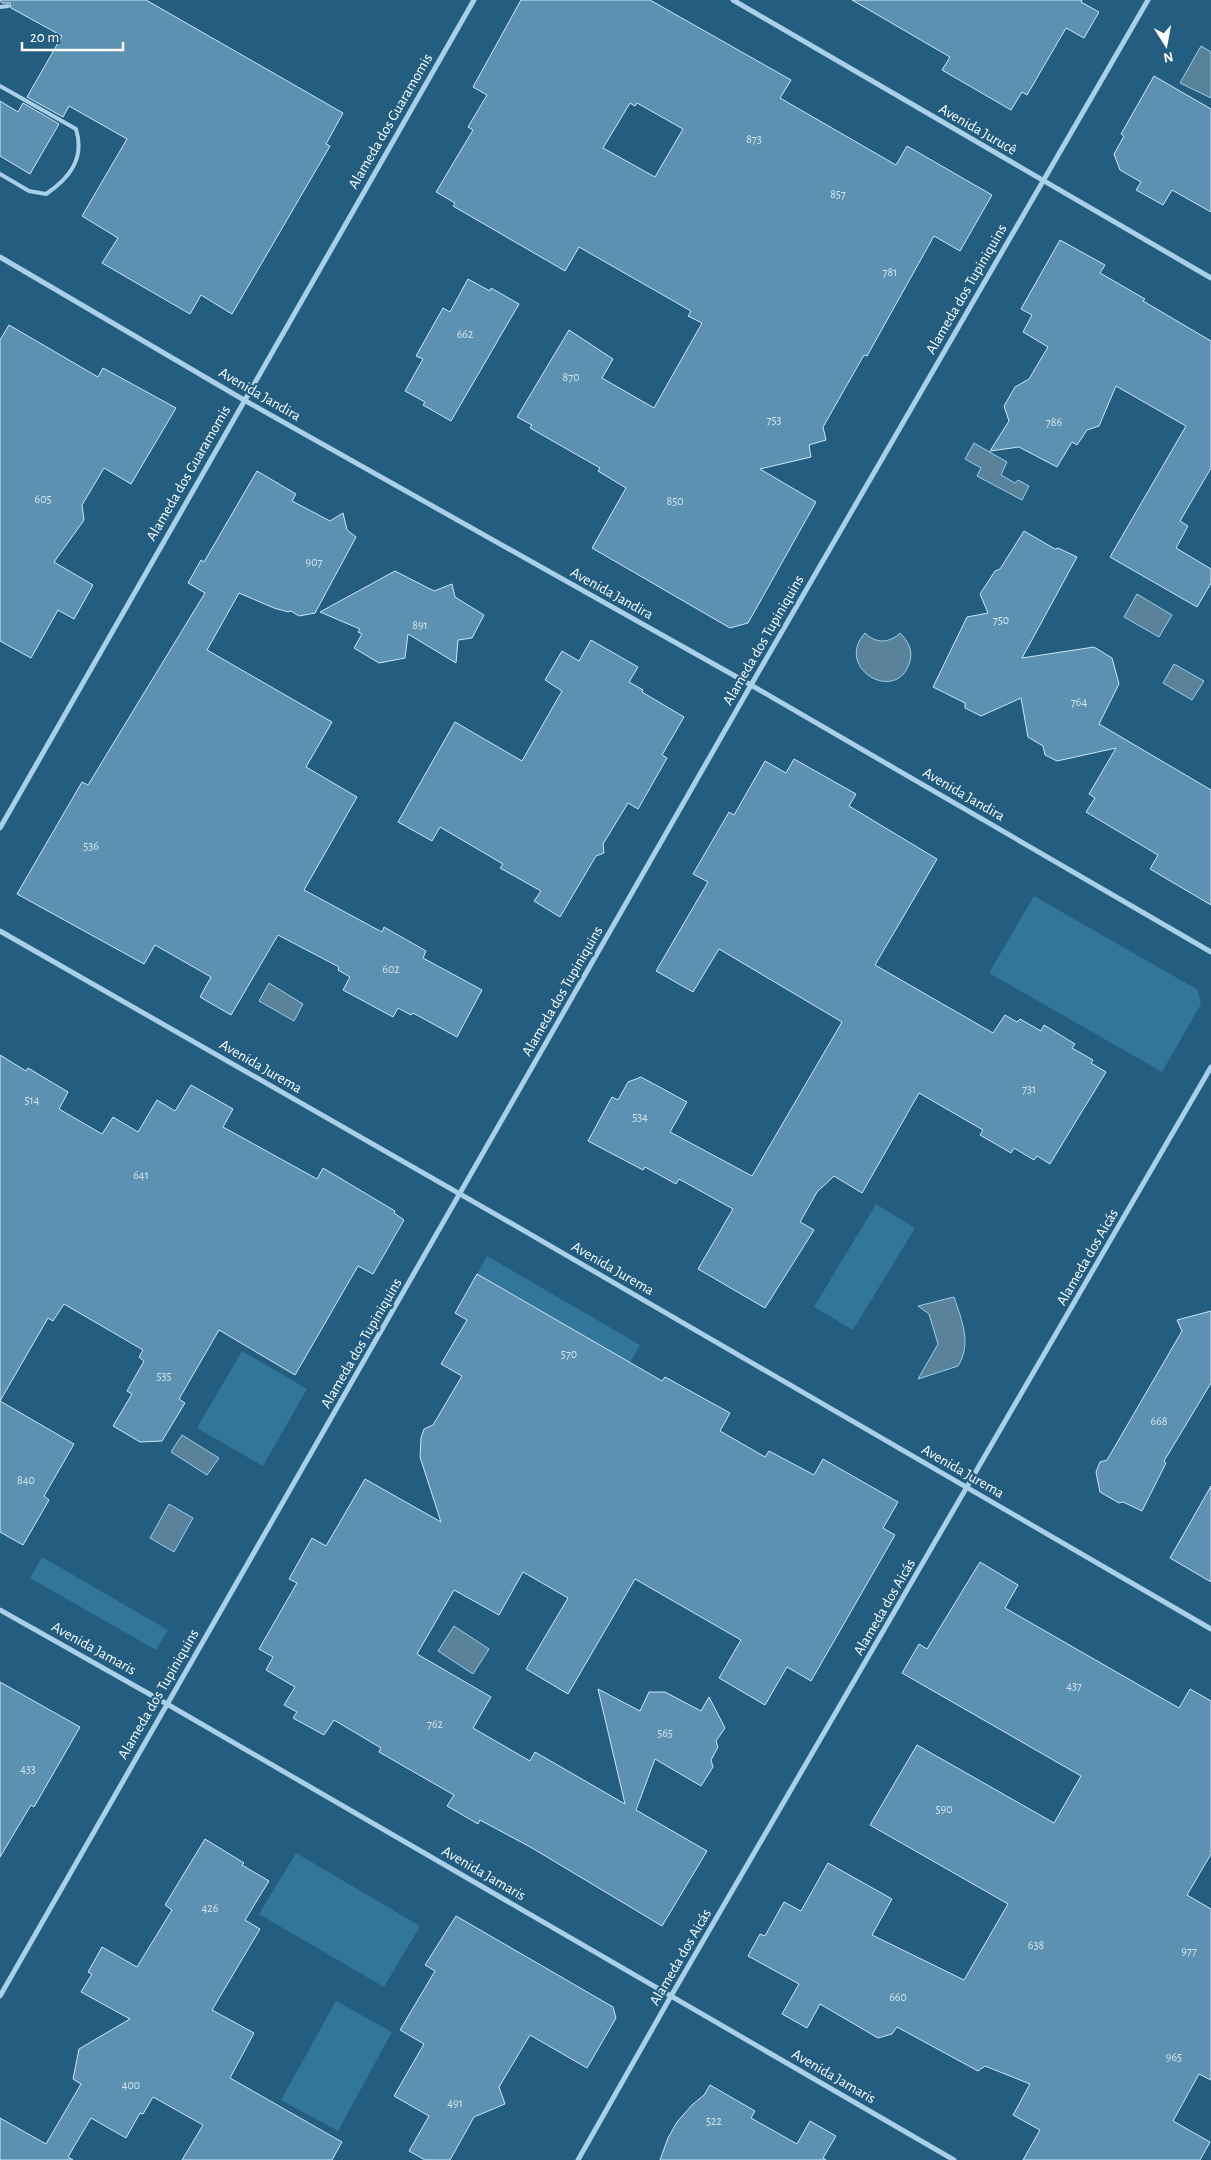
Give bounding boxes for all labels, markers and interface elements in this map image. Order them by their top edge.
scale bar [22,20,124,52]
north arrow [1141,20,1191,70]
text: 20 m [30,30,59,45]
text: N [1162,49,1174,65]
street label: Alameda dos Guaramomis [346,51,435,191]
street label: Avenida Jurucê [936,101,1019,158]
house number: 873 [746,133,762,145]
house number: 857 [830,188,846,200]
street label: Alameda dos Tupiniquins [923,222,1010,357]
house number: 781 [883,266,897,278]
house number: 662 [457,328,474,340]
street label: Avenida Jandira [216,365,303,424]
house number: 870 [562,371,580,383]
street label: Alameda dos Guaramomis [144,403,233,543]
house number: 753 [767,414,782,426]
house number: 786 [1046,416,1063,428]
house number: 605 [35,493,52,505]
house number: 850 [666,495,684,507]
house number: 907 [306,556,322,568]
street label: Avenida Jandira [568,565,656,622]
street label: Alameda dos Tupiniquins [720,573,807,708]
house number: 750 [993,614,1009,626]
house number: 891 [412,619,428,631]
house number: 764 [1071,696,1087,708]
street label: Avenida Jandira [920,765,1007,824]
house number: 536 [83,840,99,852]
street label: Alameda dos Tupiniquins [519,924,606,1059]
house number: 602 [382,963,400,975]
street label: Avenida Jurema [217,1037,305,1096]
house number: 731 [1022,1083,1036,1095]
house number: 514 [25,1094,40,1106]
house number: 534 [632,1111,648,1123]
house number: 641 [133,1169,149,1181]
street label: Alameda dos Aicás [1054,1206,1121,1308]
street label: Avenida Jurema [569,1239,657,1298]
street label: Alameda dos Tupiniquins [318,1276,405,1411]
house number: 570 [561,1348,577,1360]
house number: 535 [157,1370,171,1382]
house number: 668 [1151,1415,1168,1427]
street label: Avenida Jurema [919,1442,1007,1501]
house number: 840 [17,1474,35,1486]
street label: Alameda dos Aicás [851,1556,918,1658]
street label: Avenida Jamaris [49,1619,138,1678]
street label: Alameda dos Tupiniquins [115,1627,202,1762]
house number: 437 [1066,1680,1082,1692]
house number: 762 [427,1718,444,1730]
house number: 565 [657,1727,673,1739]
house number: 433 [20,1763,36,1775]
house number: 590 [936,1803,953,1815]
street label: Avenida Jamaris [439,1843,528,1903]
house number: 426 [202,1902,219,1914]
street label: Alameda dos Aicás [647,1906,714,2008]
house number: 638 [1028,1939,1044,1951]
house number: 977 [1181,1945,1197,1957]
house number: 660 [889,1991,907,2003]
street label: Avenida Jamaris [789,2046,878,2106]
house number: 965 [1166,2051,1182,2063]
house number: 400 [122,2079,140,2091]
house number: 491 [447,2097,463,2109]
house number: 522 [706,2115,723,2127]

